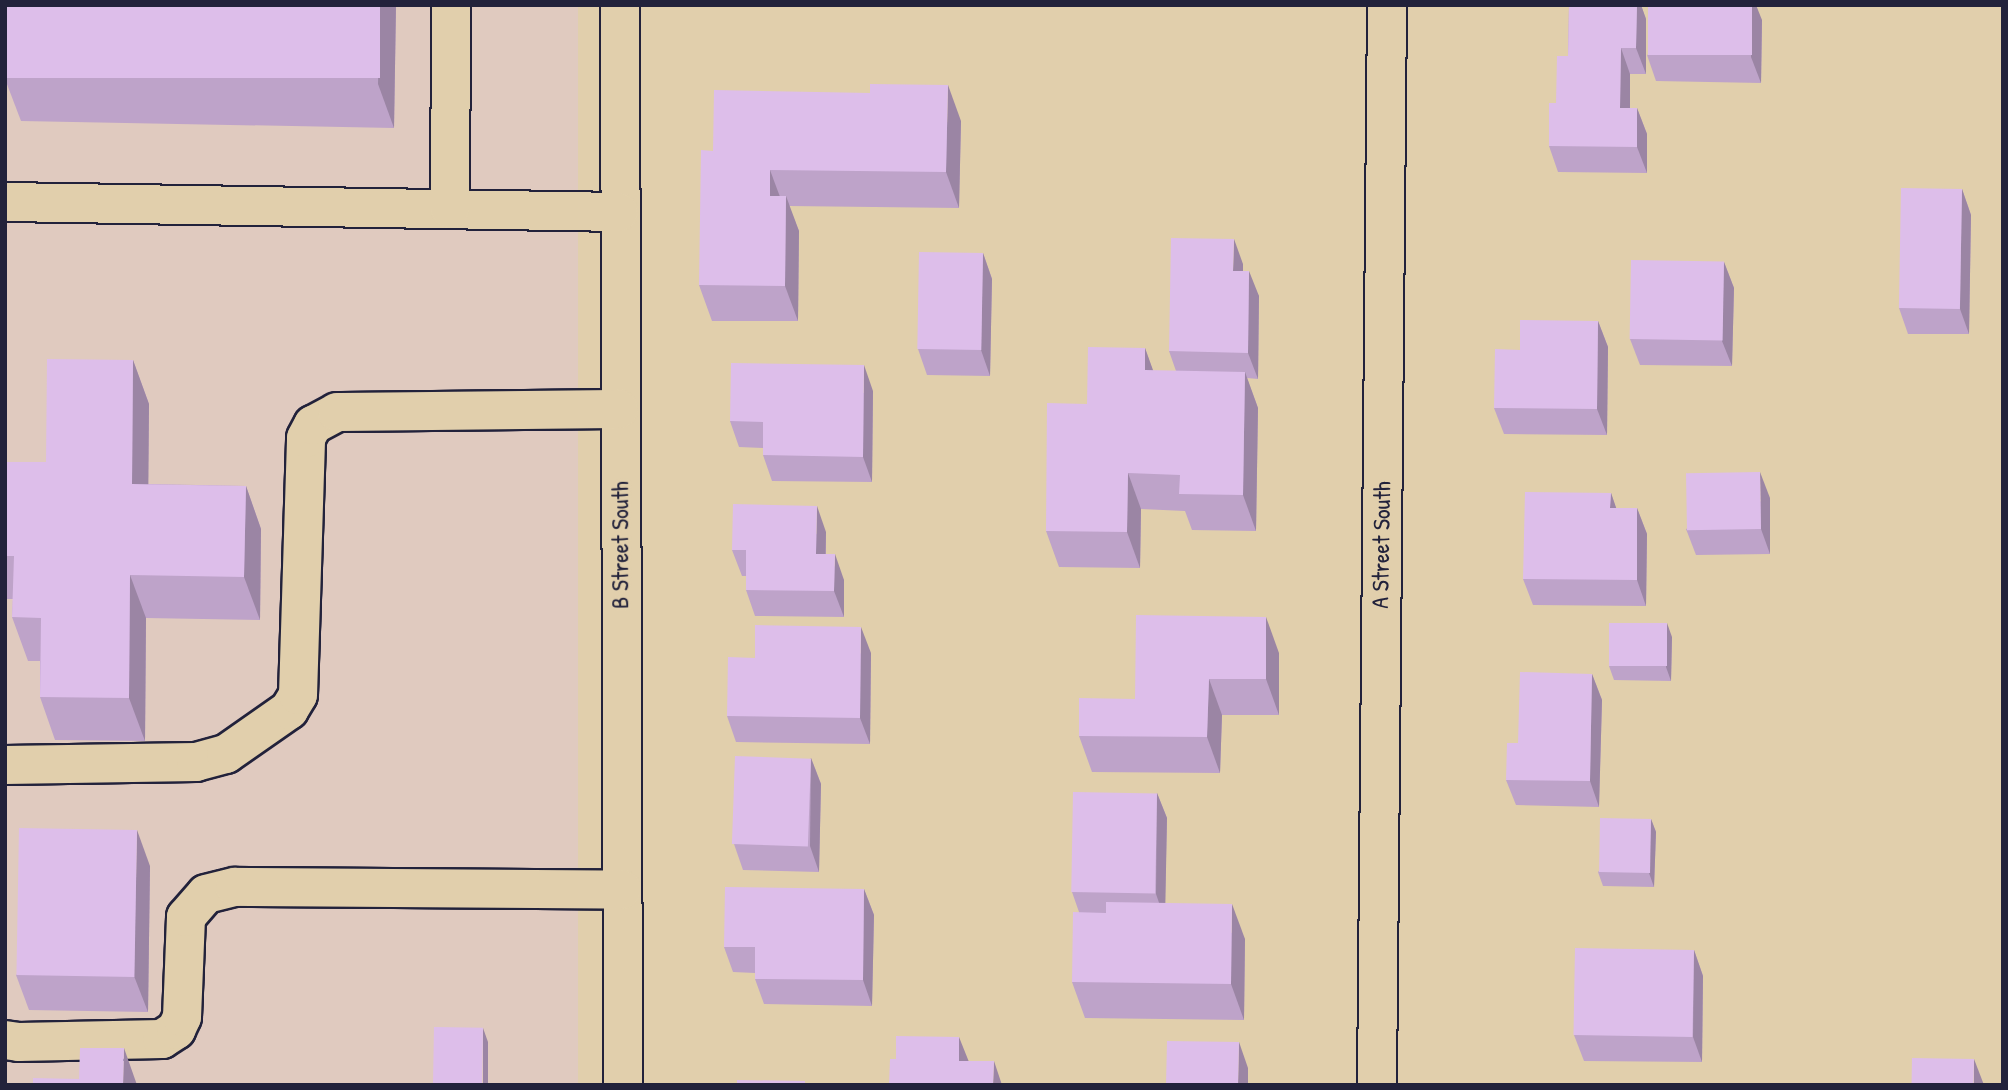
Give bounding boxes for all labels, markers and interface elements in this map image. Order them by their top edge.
street label: B Street South [606,481,634,609]
street label: A Street South [1365,481,1397,609]

